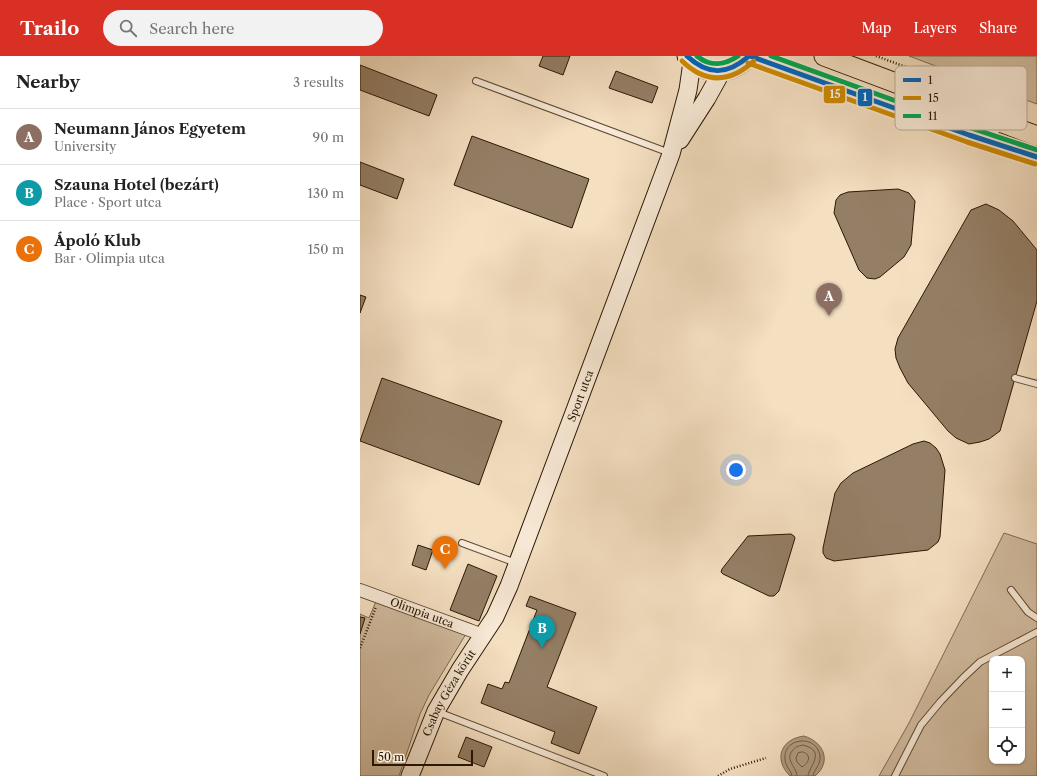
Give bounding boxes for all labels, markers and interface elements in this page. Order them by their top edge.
search box [103,10,383,46]
text: Trailo [20,17,79,40]
icon: search [117,17,139,39]
text: Search here [149,19,234,38]
text: Map [861,19,891,37]
text: Layers [913,19,957,37]
text: Share [979,19,1017,37]
legend [895,66,1027,130]
text: Nearby [16,72,80,92]
text: 1 [928,73,933,87]
text: 3 results [293,74,344,90]
line badge: 15 [823,85,846,104]
text: 15 [829,87,841,101]
line badge: 1 [857,88,873,107]
text: 1 [863,90,868,104]
text: 15 [928,91,939,105]
text: 11 [928,109,938,123]
text: Neumann János Egyetem [54,119,246,138]
text: A [24,129,34,145]
text: 90 m [313,129,344,145]
text: University [54,138,117,154]
text: Szauna Hotel (bezárt) [54,175,219,194]
text: B [24,185,34,201]
text: 130 m [308,185,344,201]
text: Place · Sport utca [54,194,162,210]
text: Ápoló Klub [54,231,141,250]
text: C [24,241,34,257]
text: 150 m [308,241,344,257]
text: Bar · Olimpia utca [54,250,165,266]
pin: A [816,283,842,316]
street label: Sport utca [564,368,596,424]
your location [726,460,746,480]
pin: C [432,536,458,569]
street label: Olimpia utca [388,595,456,631]
pin: B [529,615,555,648]
street label: Csabay Géza körút [420,647,479,738]
map controls [989,656,1025,764]
button: + [989,656,1025,692]
button: − [989,692,1025,728]
button: locate [989,728,1025,764]
scale bar [372,748,473,767]
text: 50 m [378,750,404,764]

